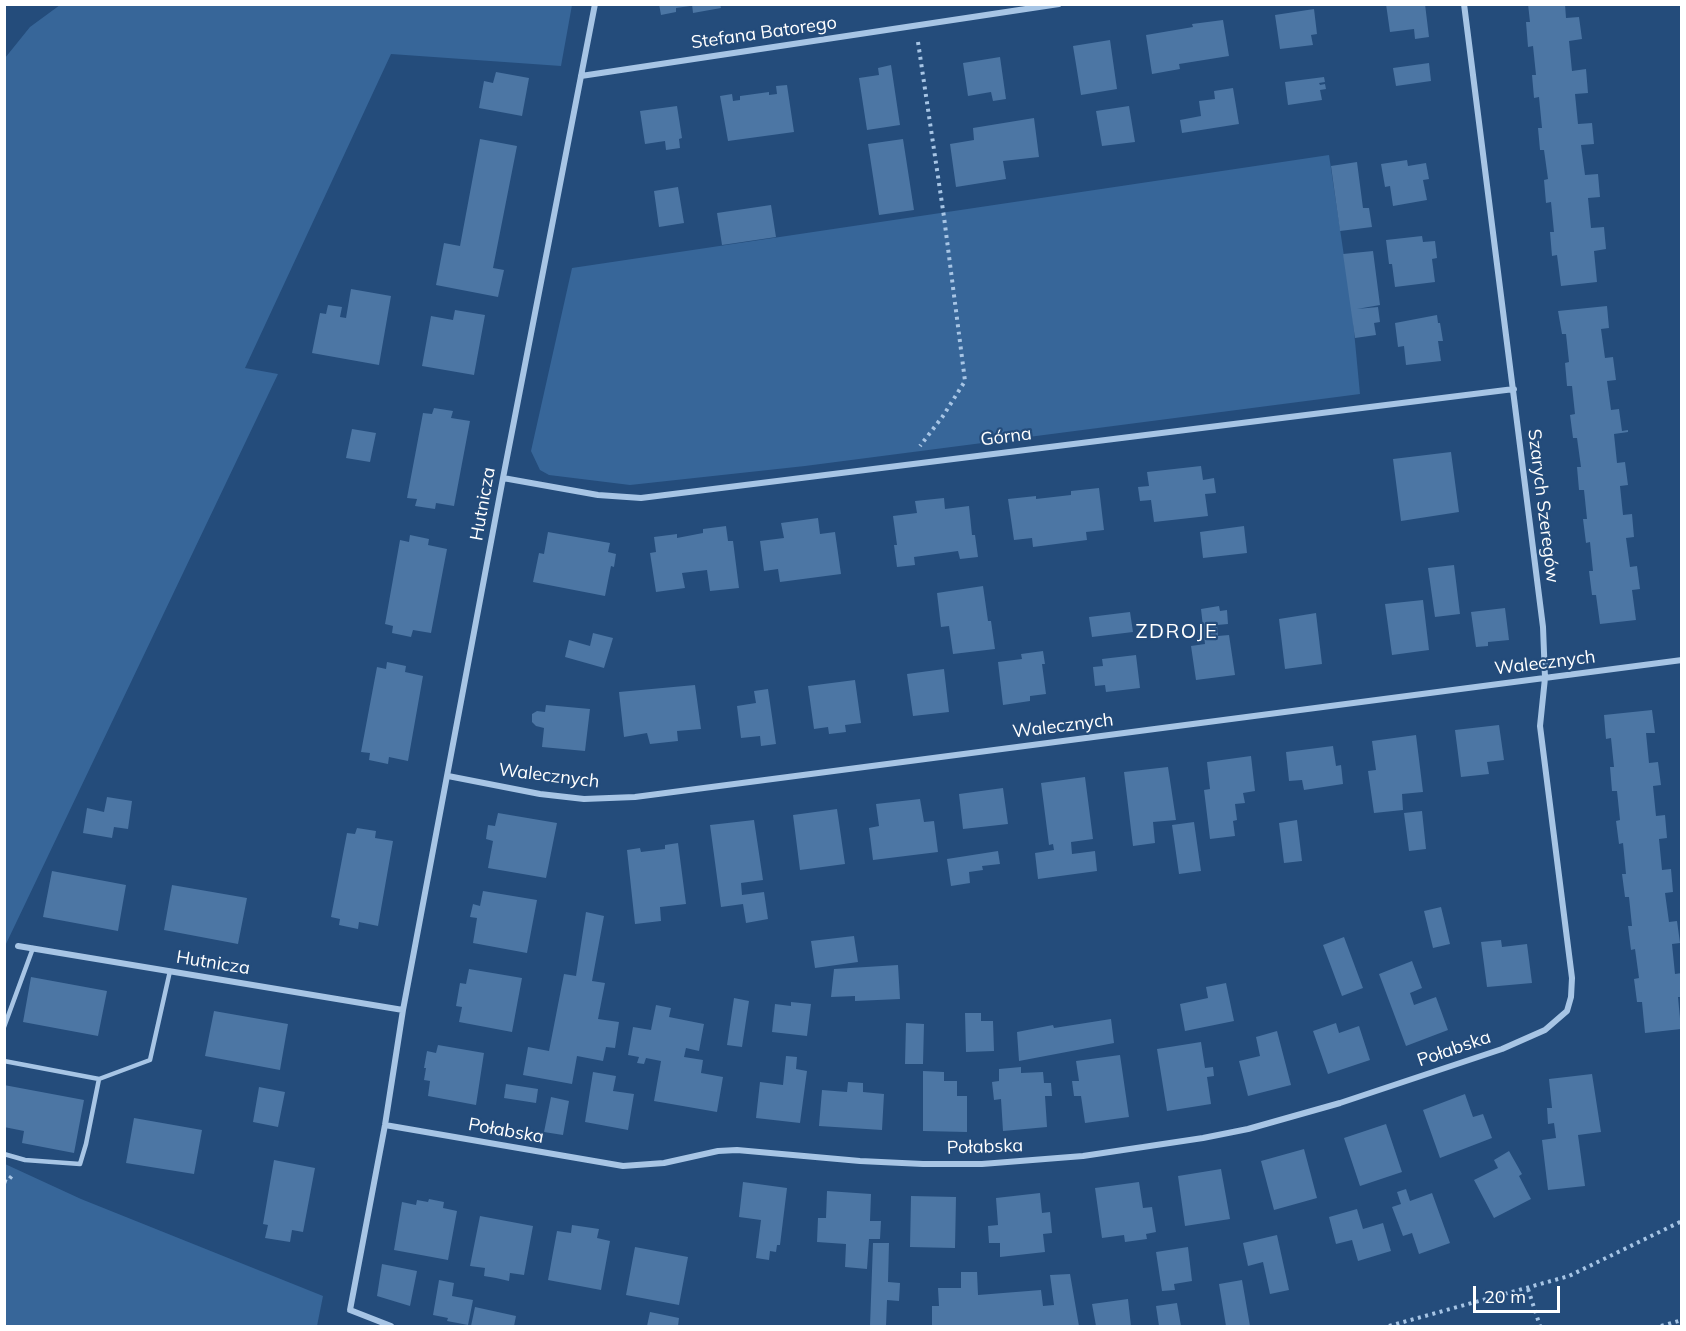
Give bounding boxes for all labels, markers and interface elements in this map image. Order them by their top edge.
street label: Stefana Batorego [690,12,838,54]
street label: Górna [979,423,1033,451]
street label: Szarych Szeregów [1523,428,1563,584]
street label: Hutnicza [466,466,500,542]
district label: ZDROJE [1136,620,1218,644]
street label: Walecznych [1493,646,1597,680]
street label: Walecznych [1011,709,1115,743]
street label: Walecznych [497,759,601,793]
street label: Hutnicza [175,947,251,979]
street label: Połabska [1414,1026,1494,1072]
street label: Połabska [467,1114,545,1148]
street label: Połabska [946,1135,1024,1159]
scale bar [1476,1274,1563,1312]
text: 20 m [1484,1285,1526,1308]

